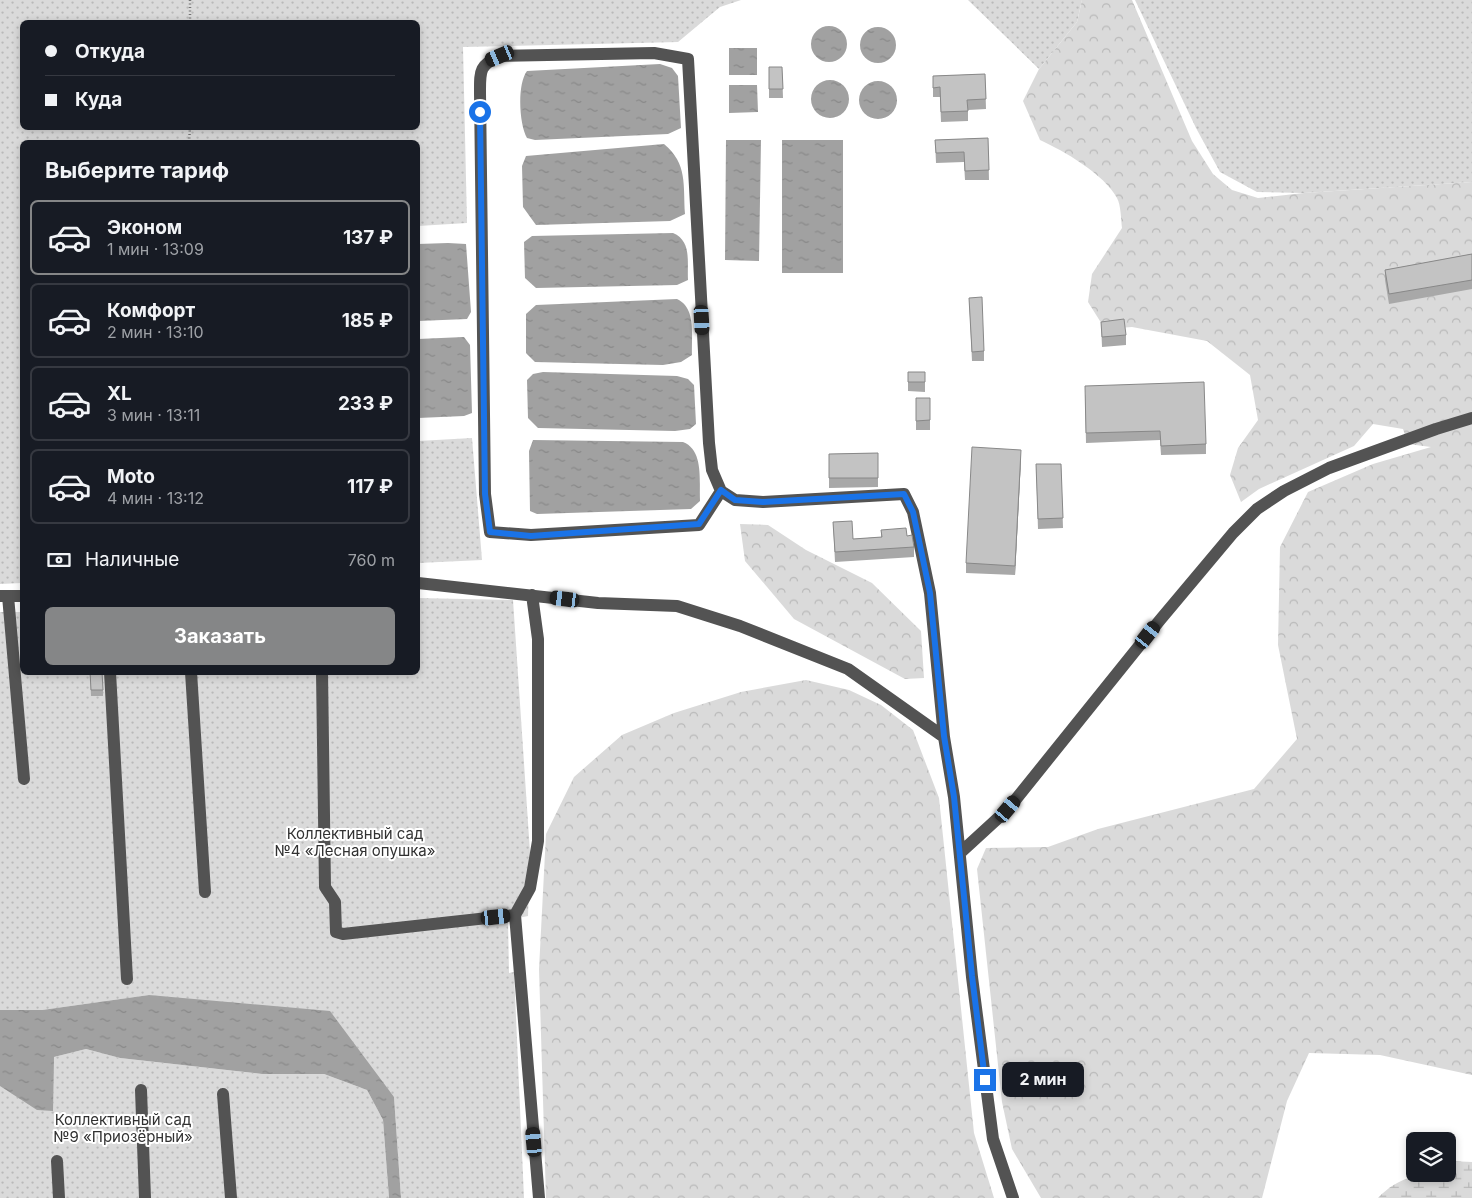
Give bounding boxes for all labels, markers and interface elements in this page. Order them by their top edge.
text: Откуда [75,40,145,63]
car [483,43,516,69]
text: Куда [75,88,122,111]
route start [469,101,491,123]
text: Выберите тариф [45,157,229,183]
icon: car [47,215,92,260]
text: Эконом [107,216,182,239]
text: 137 ₽ [343,226,393,249]
text: 1 мин · 13:09 [107,239,204,259]
icon: car [47,298,92,343]
text: Комфорт [107,299,195,322]
car [693,305,710,335]
text: 185 ₽ [342,309,393,332]
text: 2 мин · 13:10 [107,322,204,342]
icon: car [47,381,92,426]
text: XL [107,382,132,405]
text: 233 ₽ [338,392,393,415]
text: 3 мин · 13:11 [107,405,200,425]
icon: car [47,464,92,509]
text: Moto [107,465,155,488]
text: 117 ₽ [347,475,393,498]
text: 4 мин · 13:12 [107,488,204,508]
icon: cash [45,546,73,574]
text: Наличные [85,548,179,571]
text: 760 m [348,550,395,570]
car [549,590,580,608]
button: Заказать [45,607,395,665]
car [1132,619,1163,651]
car [992,793,1023,825]
park label: Коллективный сад №4 «Лесная опушка» [274,824,436,860]
car [480,908,511,926]
callout: 2 мин [1002,1062,1085,1098]
route end [974,1069,996,1091]
text: 2 мин [1020,1069,1066,1089]
park label: Коллективный сад №9 «Приозёрный» [53,1110,193,1146]
car [525,1126,542,1158]
map controls [1406,1132,1456,1182]
button: layers [1406,1132,1456,1182]

